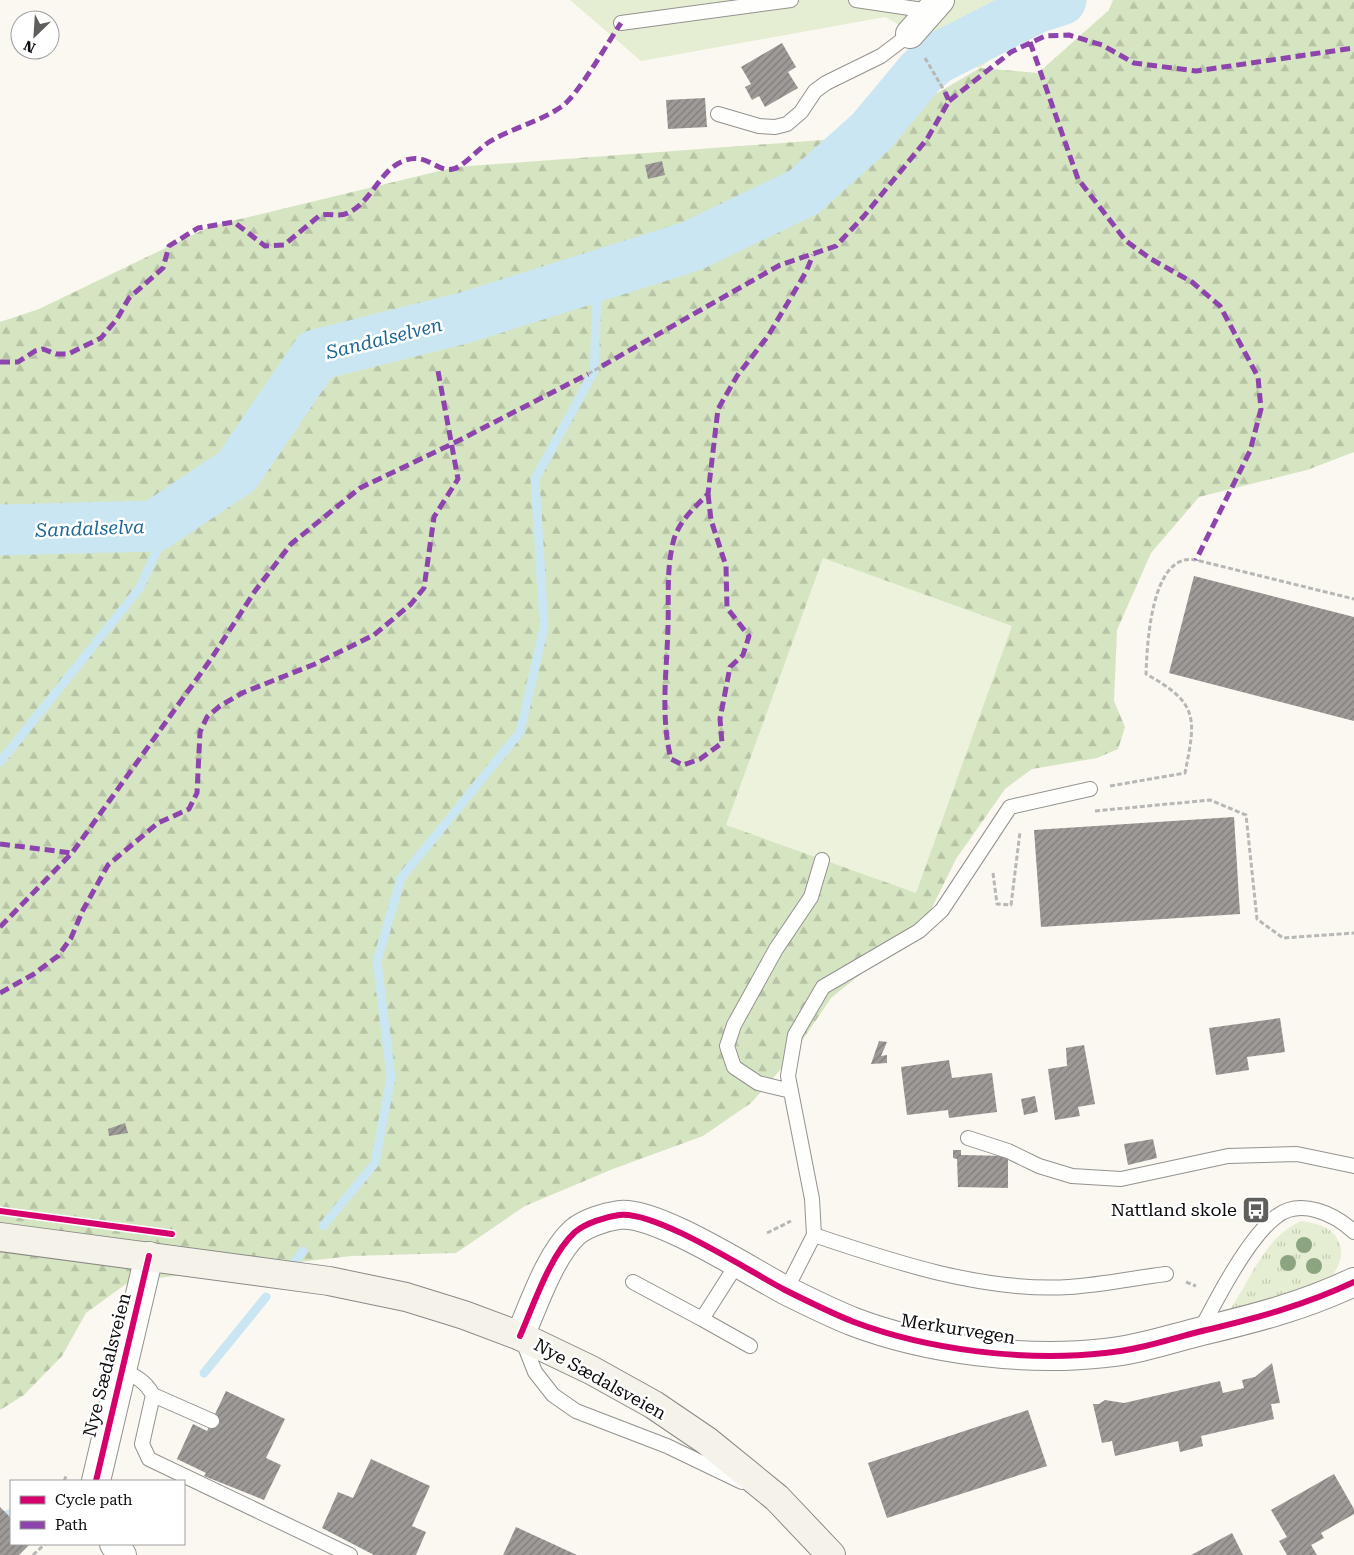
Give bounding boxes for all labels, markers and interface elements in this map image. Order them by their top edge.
north arrow [10,10,60,60]
text: N [21,37,38,56]
water label: Sandalselven [323,313,445,364]
water label: Sandalselva [34,515,145,542]
bus stop icon: Nattland skole [1241,1195,1271,1225]
place label: Nattland skole [1111,1199,1237,1220]
street label: Nye Sædalsveien [78,1290,135,1439]
street label: Merkurvegen [899,1309,1017,1348]
street label: Nye Sædalsveien [530,1334,670,1424]
legend [10,1480,185,1545]
text: Cycle path [55,1491,133,1509]
text: Path [55,1516,88,1534]

